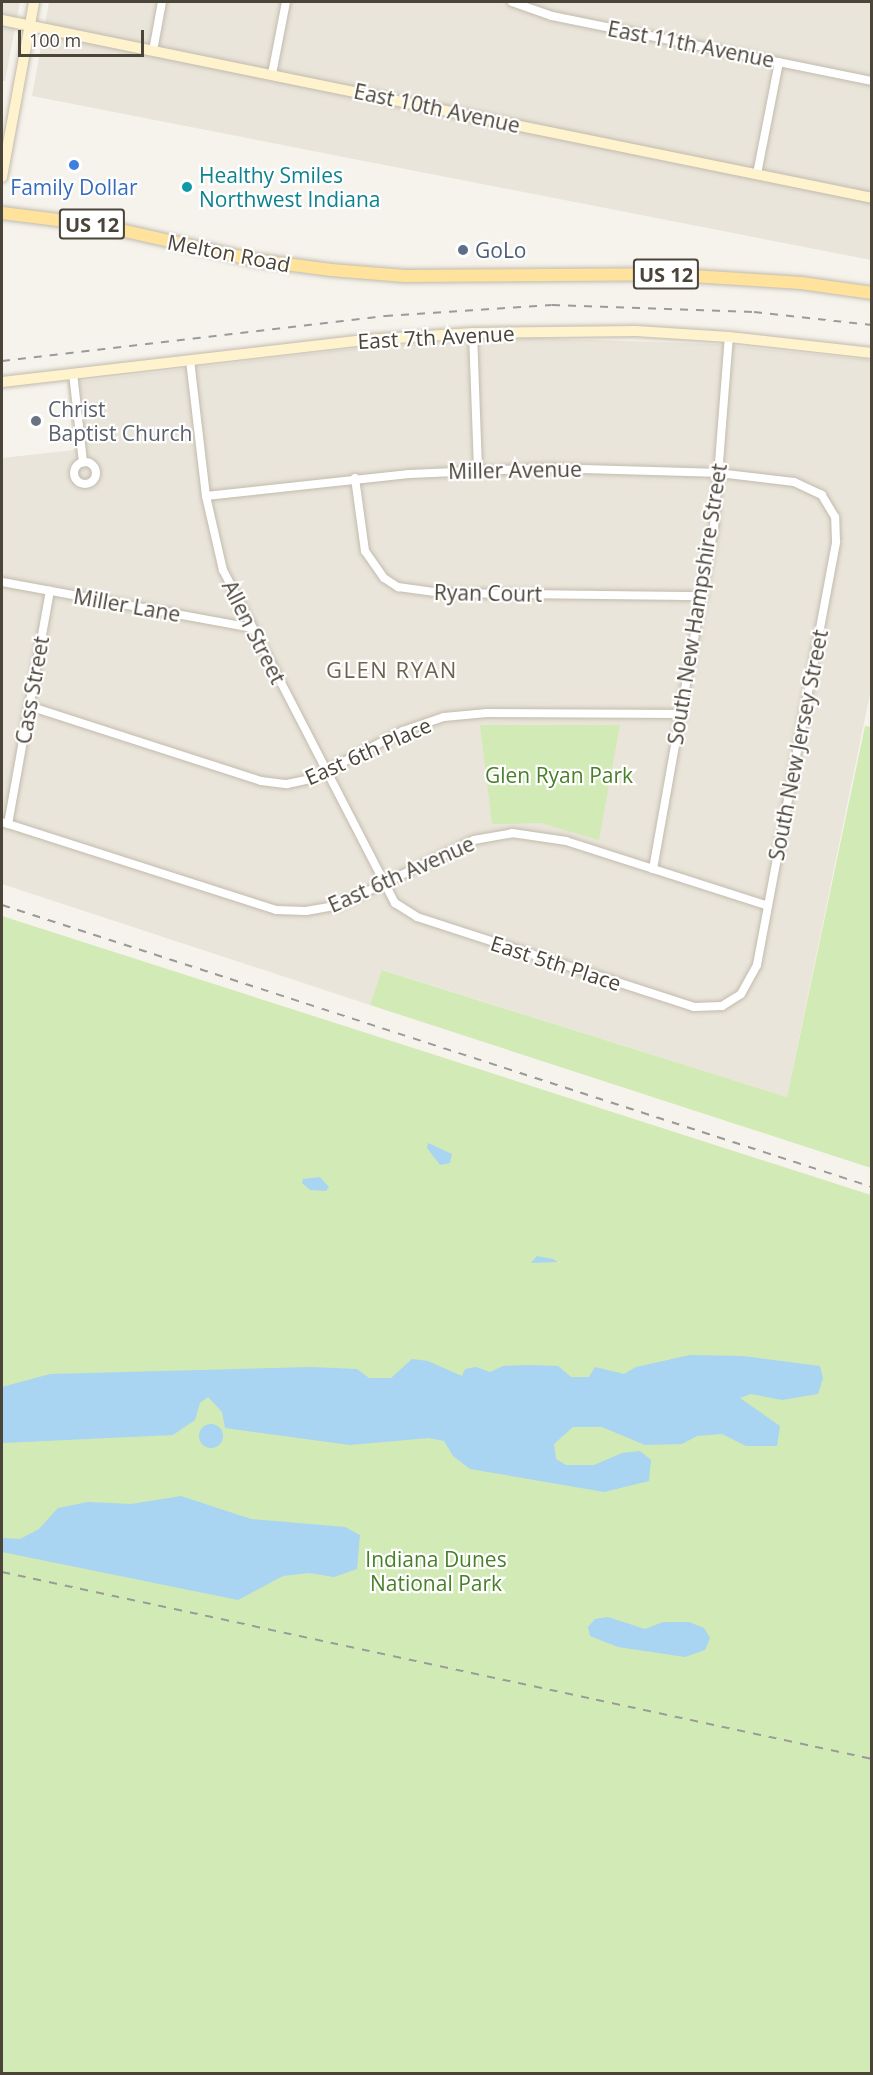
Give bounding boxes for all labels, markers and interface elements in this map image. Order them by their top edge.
street label: East 11th Avenue [606,15,776,73]
scale bar [21,18,147,56]
text: 100 m [29,28,81,52]
street label: East 10th Avenue [352,78,522,138]
marker: Family Dollar [67,158,81,172]
place label: Healthy Smiles Northwest Indiana [199,162,381,212]
place label: Family Dollar [10,174,138,200]
marker: Healthy Smiles Northwest Indiana [180,180,194,194]
road number: US 12 [58,207,127,241]
street label: Melton Road [165,229,293,277]
place label: GoLo [475,237,526,263]
marker: GoLo [456,243,470,257]
road number: US 12 [632,257,700,291]
street label: East 7th Avenue [357,320,515,354]
place label: Christ Baptist Church [48,396,192,446]
marker: Christ Baptist Church [29,414,43,428]
street label: Miller Avenue [448,456,582,484]
street label: South New Hampshire Street [662,462,732,746]
street label: Allen Street [217,576,291,688]
street label: Ryan Court [434,579,542,607]
street label: Miller Lane [72,583,182,627]
street label: South New Jersey Street [763,627,833,863]
street label: Cass Street [10,634,54,746]
district label: GLEN RYAN [326,657,458,683]
street label: East 6th Place [301,712,435,790]
park label: Glen Ryan Park [485,762,633,788]
street label: East 6th Avenue [324,831,478,917]
street label: East 5th Place [488,930,624,996]
park label: Indiana Dunes National Park [365,1546,507,1596]

